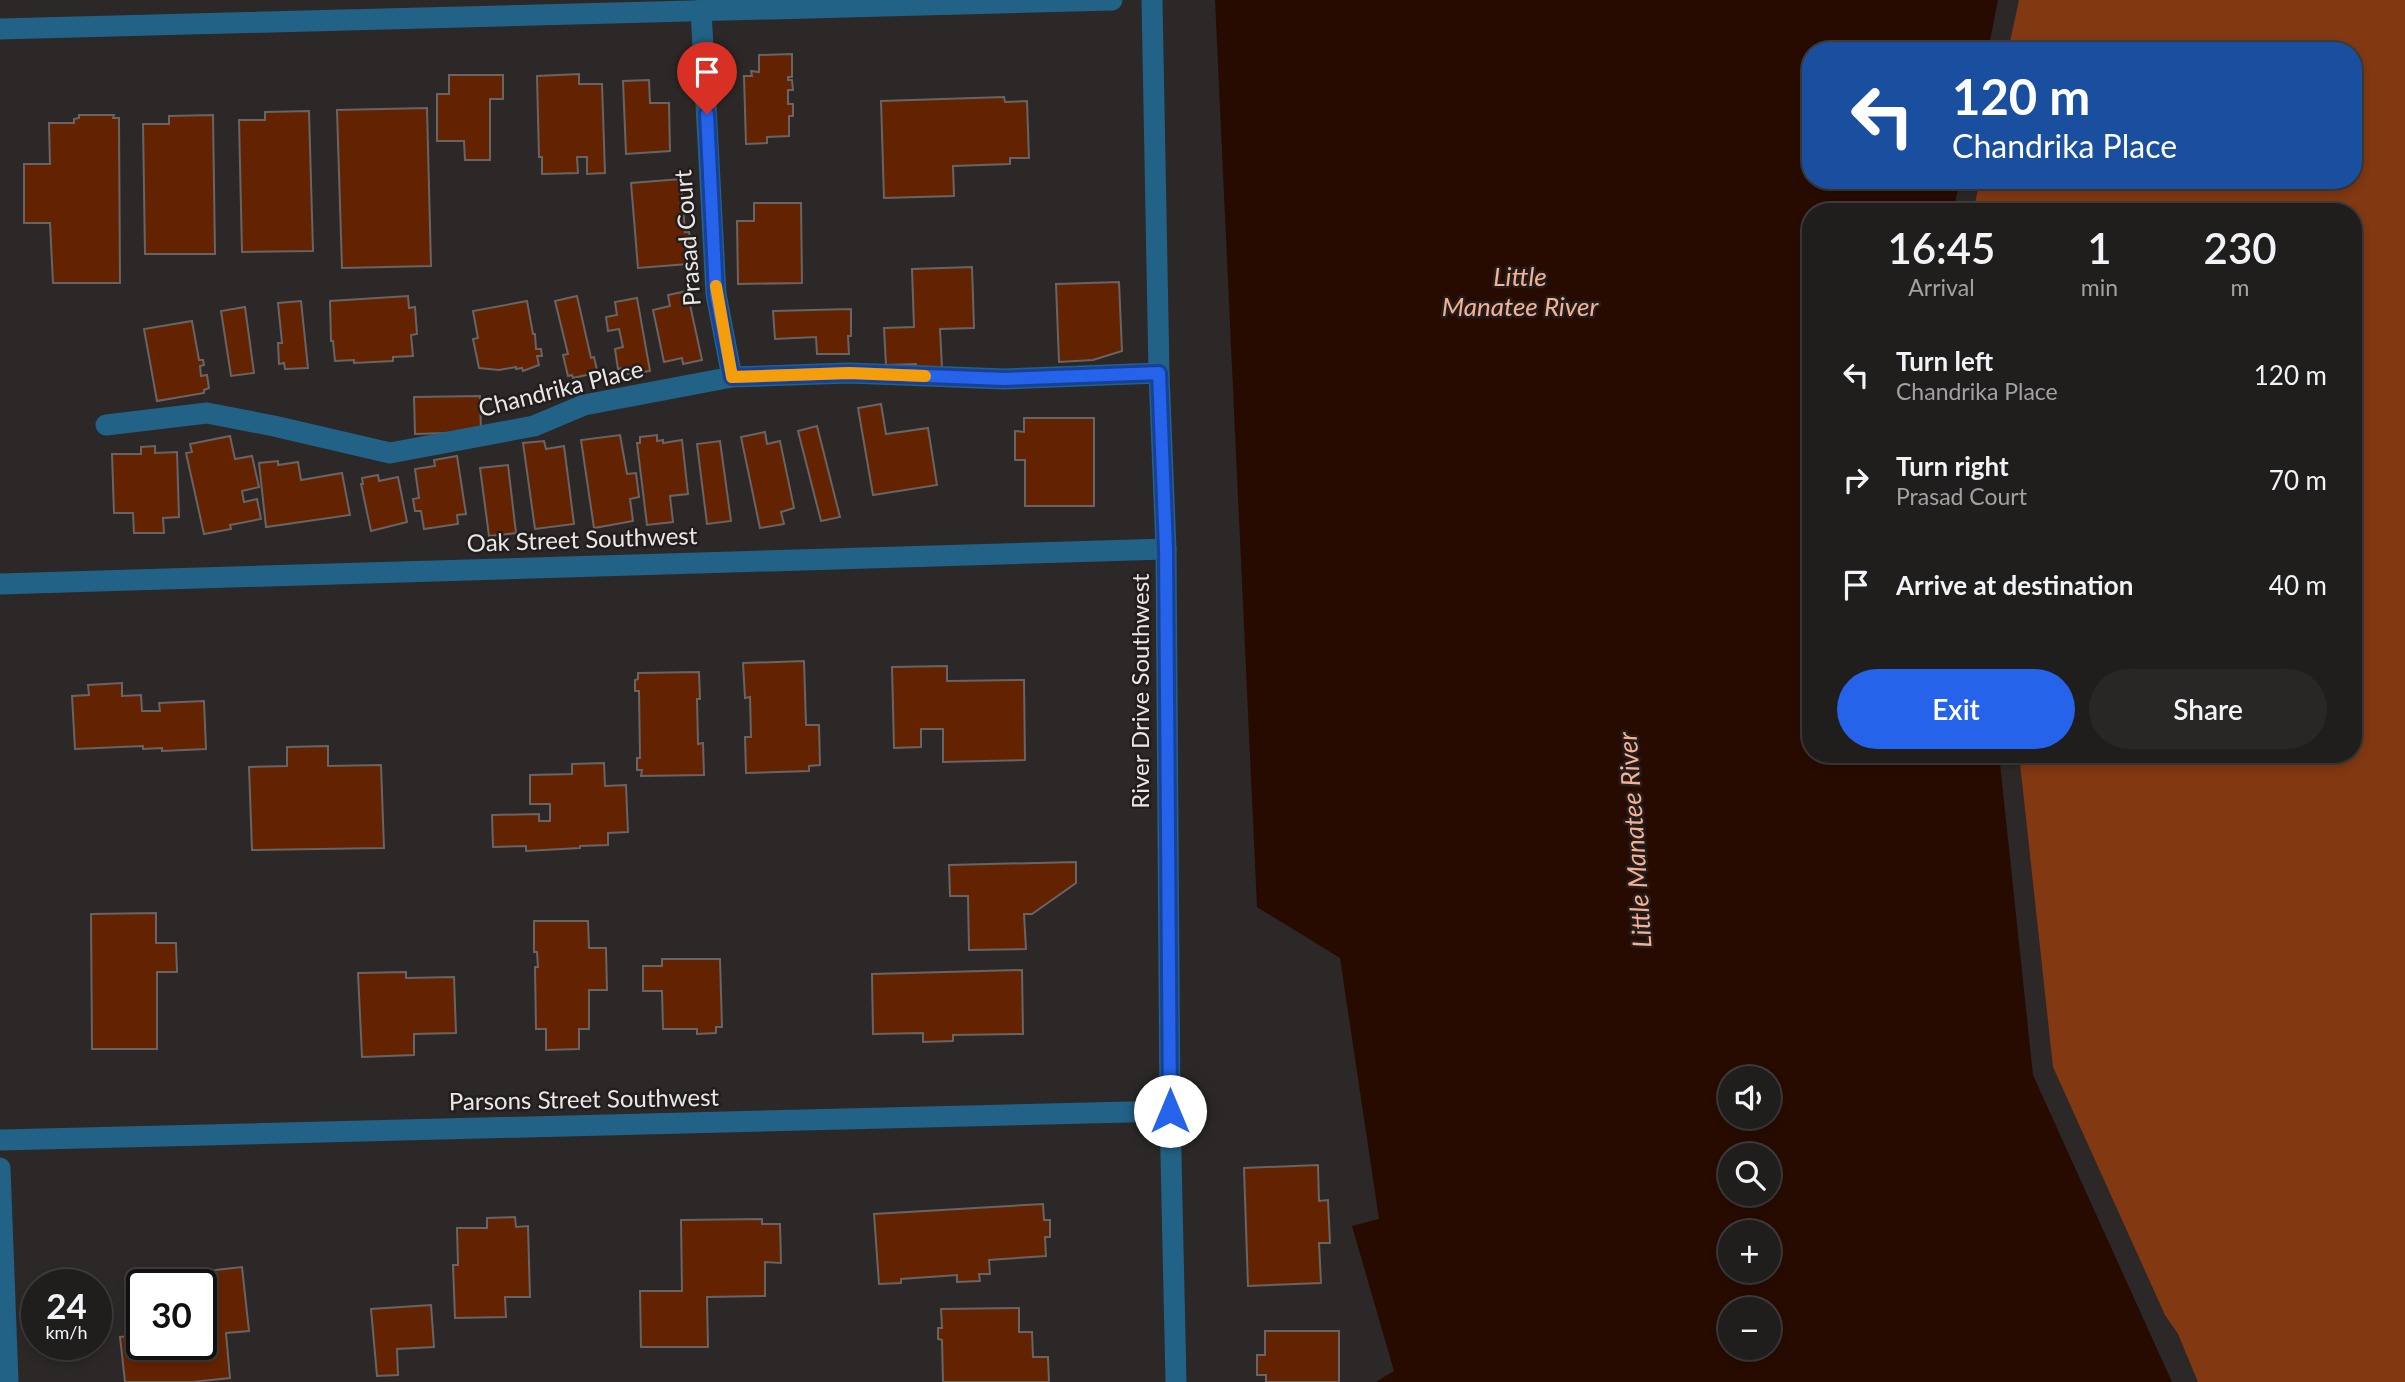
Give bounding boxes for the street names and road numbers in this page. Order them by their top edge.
street label: Prasad Court [667,169,706,307]
street label: Chandrika Place [475,353,646,422]
street label: Oak Street Southwest [466,520,698,557]
street label: River Drive Southwest [1125,573,1154,809]
street label: Parsons Street Southwest [449,1082,720,1115]

